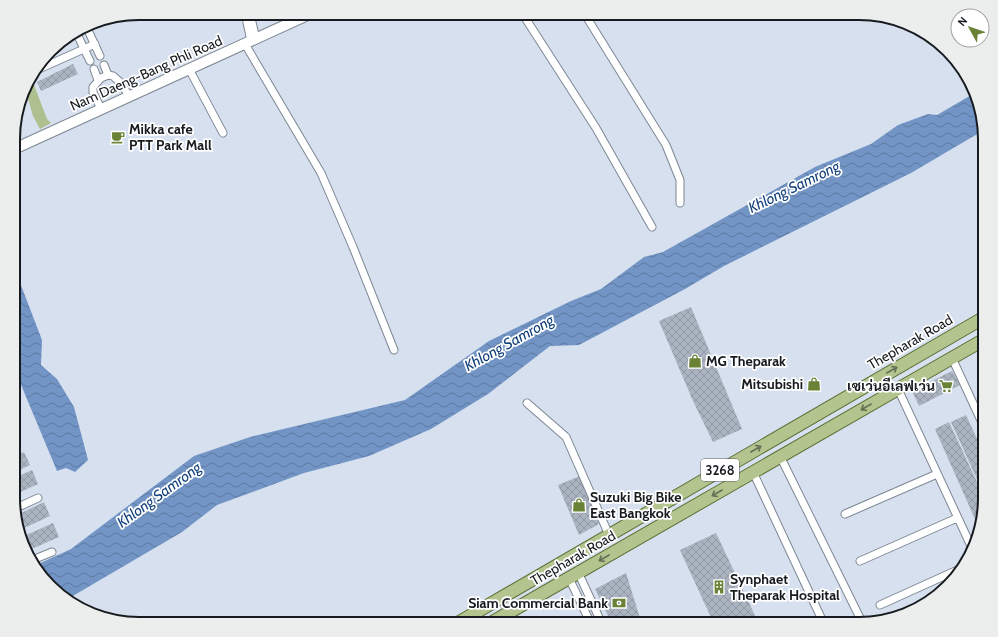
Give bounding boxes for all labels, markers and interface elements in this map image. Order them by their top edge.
north arrow [950,8,990,48]
text: N [954,14,970,29]
street label: Nam Daeng-Bang Phli Road [67,31,225,115]
place label: Mikka cafe PTT Park Mall [129,120,212,154]
cafe icon: Mikka cafe PTT Park Mall [110,129,126,145]
water label: Khlong Samrong [745,157,844,217]
water label: Khlong Samrong [461,310,558,375]
street label: Thepharak Road [864,310,956,374]
place label: MG Theparak [706,352,786,370]
shop icon: MG Theparak [687,353,703,369]
one-way arrow [886,365,898,373]
place label: Mitsubishi [741,375,803,393]
shop icon: Mitsubishi [806,376,822,392]
place label: เซเว่นอีเลฟเว่น [847,377,935,395]
supermarket icon: เซเว่นอีเลฟเว่น [938,378,954,394]
one-way arrow [860,404,872,412]
one-way arrow [750,445,761,453]
water label: Khlong Samrong [113,458,205,532]
road number: 3268 [701,459,739,481]
place label: Suzuki Big Bike East Bangkok [590,488,681,522]
one-way arrow [711,489,723,497]
shop icon: Suzuki Big Bike East Bangkok [571,497,587,513]
street label: Thepharak Road [527,526,619,590]
one-way arrow [598,554,610,562]
place label: Synphaet Theparak Hospital [730,570,840,604]
building icon: Synphaet Theparak Hospital [711,579,727,595]
place label: Siam Commercial Bank [468,594,608,612]
bank icon: Siam Commercial Bank [611,595,627,611]

